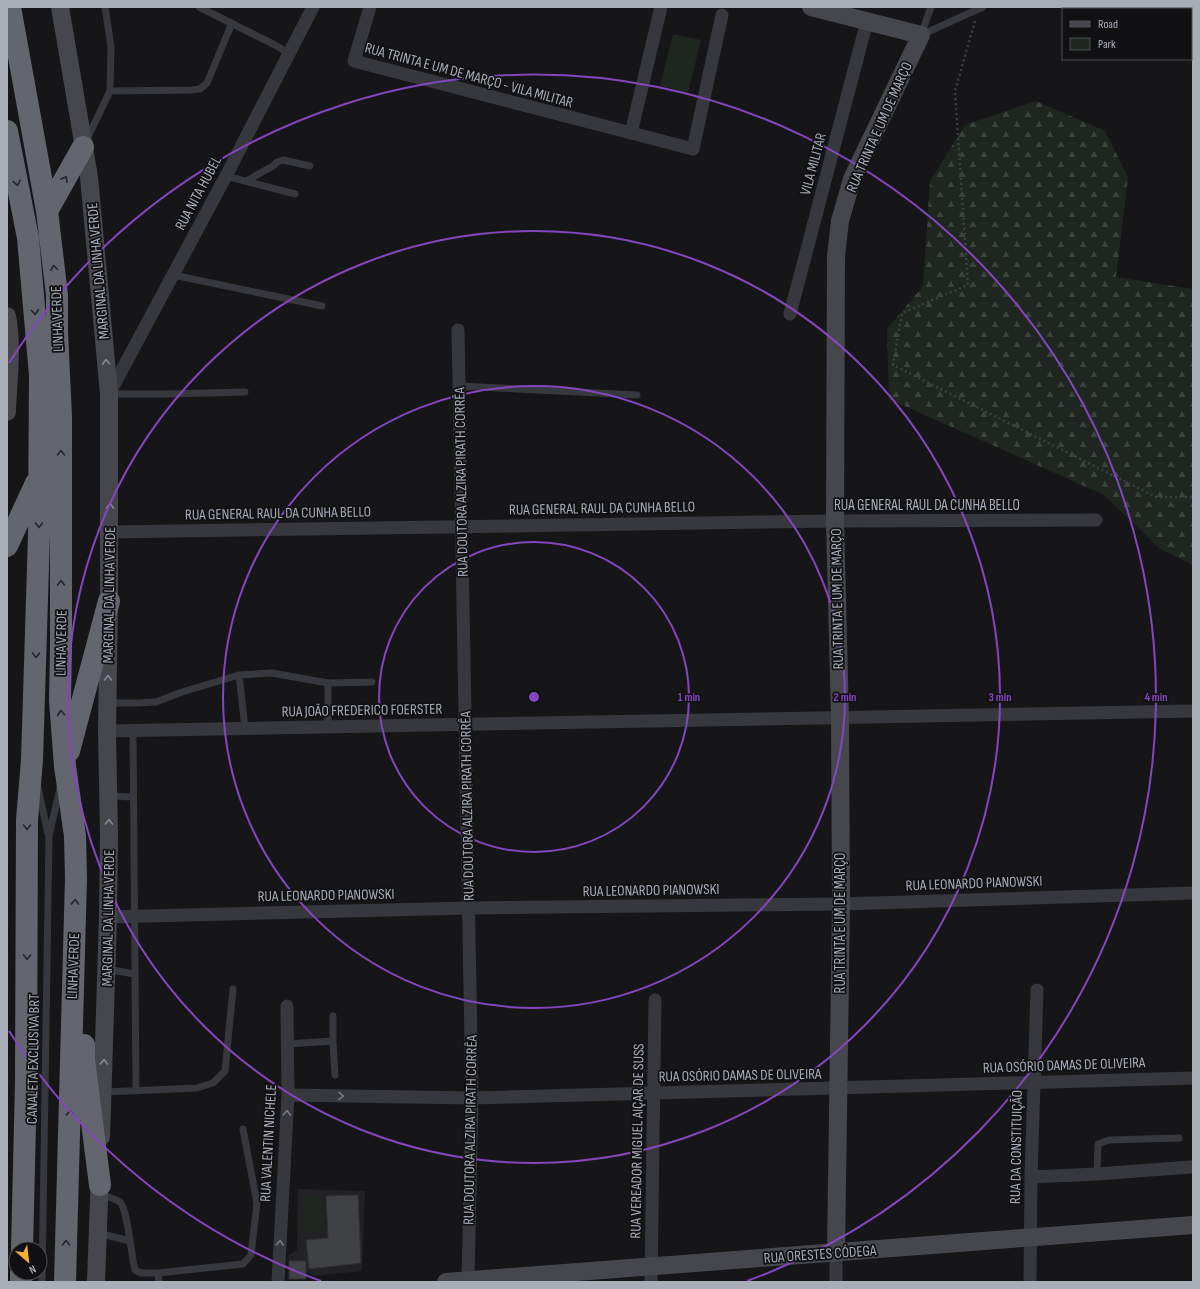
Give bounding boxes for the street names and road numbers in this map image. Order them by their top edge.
street label: RUA TRINTA E UM DE MARÇO - VILA MILITAR [363,39,575,112]
street label: RUA TRINTA E UM DE MARÇO [842,59,917,195]
street label: VILA MILITAR [796,131,831,197]
street label: RUA NITA HUBEL [171,152,226,234]
street label: MARGINAL DA LINHA VERDE [83,202,114,340]
street label: LINHA VERDE [47,286,68,352]
street label: RUA DOUTORA ALZIRA PIRATH CORRÊA [450,386,473,577]
street label: RUA GENERAL RAUL DA CUNHA BELLO [834,496,1020,515]
street label: RUA GENERAL RAUL DA CUNHA BELLO [509,497,695,520]
street label: RUA GENERAL RAUL DA CUNHA BELLO [185,502,371,525]
street label: MARGINAL DA LINHA VERDE [99,526,120,664]
street label: RUA TRINTA E UM DE MARÇO [827,528,848,670]
street label: LINHA VERDE [51,610,72,676]
street label: RUA JOÃO FREDERICO FOERSTER [282,700,443,721]
street label: RUA DOUTORA ALZIRA PIRATH CORRÊA [456,710,479,901]
street label: MARGINAL DA LINHA VERDE [98,849,119,987]
street label: RUA TRINTA E UM DE MARÇO [831,853,850,993]
street label: RUA LEONARDO PIANOWSKI [905,872,1043,895]
street label: RUA LEONARDO PIANOWSKI [583,880,720,901]
street label: RUA LEONARDO PIANOWSKI [258,885,395,906]
street label: LINHA VERDE [63,933,84,999]
street label: CANALETA EXCLUSIVA BRT [23,994,44,1124]
street label: RUA DOUTORA ALZIRA PIRATH CORRÊA [459,1034,482,1225]
street label: RUA VEREADOR MIGUEL AIÇAR DE SUSS [626,1043,649,1239]
street label: RUA OSÓRIO DAMAS DE OLIVEIRA [982,1053,1146,1078]
street label: RUA OSÓRIO DAMAS DE OLIVEIRA [659,1065,822,1086]
street label: RUA VALENTIN NICHELE [256,1084,281,1202]
street label: RUA DA CONSTITUIÇÃO [1006,1090,1027,1204]
street label: RUA ORESTES CÓDEGA [763,1241,878,1268]

